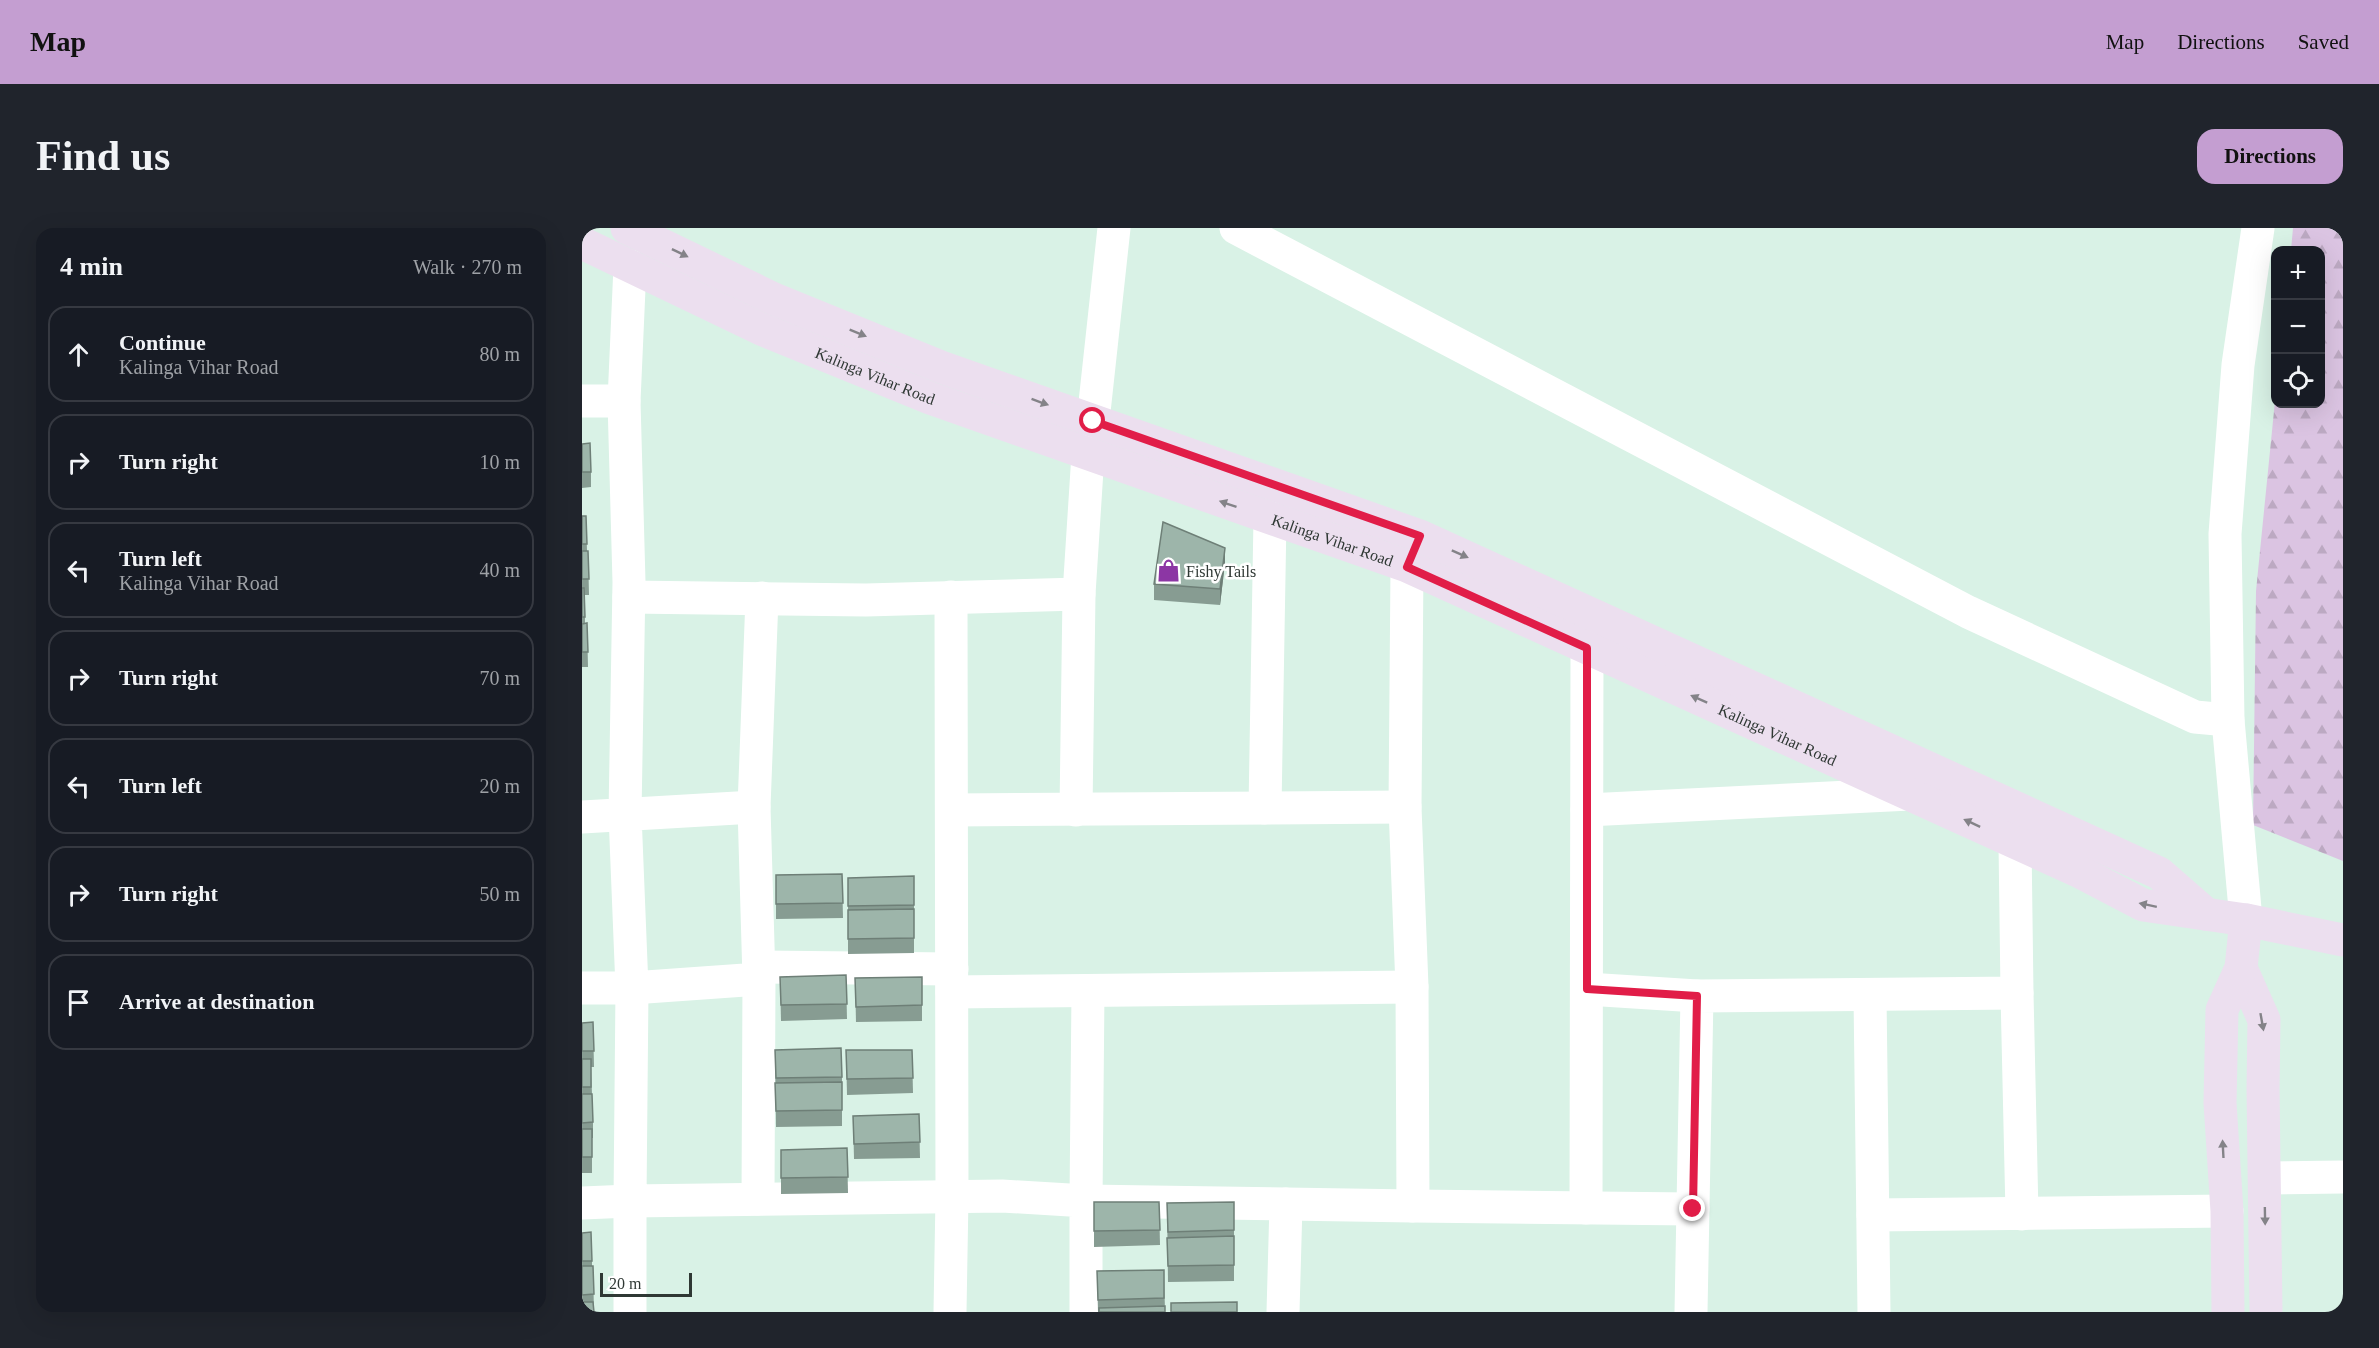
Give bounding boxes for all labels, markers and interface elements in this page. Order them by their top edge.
text: Map [30,26,86,57]
text: Map [2106,30,2144,54]
text: Directions [2177,30,2265,54]
text: Saved [2298,30,2349,54]
button: Directions [2197,129,2343,184]
text: Find us [36,133,170,179]
map controls [2271,246,2325,408]
button: + [2271,246,2325,300]
one-way arrow [671,249,688,258]
text: 4 min [60,252,123,281]
text: Walk · 270 m [413,256,522,278]
button: − [2271,300,2325,354]
one-way arrow [849,329,867,338]
text: Continue [119,330,206,355]
icon: ahead [62,338,95,371]
text: 80 m [479,343,520,365]
street label: Kalinga Vihar Road [813,344,937,408]
button: locate [2271,354,2325,408]
text: Kalinga Vihar Road [119,356,279,378]
one-way arrow [1031,398,1049,408]
route start [1079,407,1105,433]
icon: right [62,446,95,479]
text: Turn right [119,449,218,474]
text: 10 m [479,451,520,473]
one-way arrow [1219,498,1237,508]
street label: Kalinga Vihar Road [1270,511,1396,569]
text: Turn left [119,546,202,571]
one-way arrow [1452,550,1469,559]
icon: left [62,554,95,587]
shop icon: Fishy Tails [1155,558,1181,584]
text: 40 m [479,559,520,581]
place label: Fishy Tails [1186,563,1256,581]
text: Kalinga Vihar Road [119,572,279,594]
icon: right [62,662,95,695]
text: Turn right [119,665,218,690]
text: 70 m [479,667,520,689]
one-way arrow [1691,694,1708,703]
street label: Kalinga Vihar Road [1716,700,1839,769]
icon: left [62,770,95,803]
text: Turn left [119,773,202,798]
text: 20 m [479,775,520,797]
one-way arrow [1963,818,1981,828]
icon: right [62,878,95,911]
text: Turn right [119,881,218,906]
text: 50 m [479,883,520,905]
one-way arrow [2139,900,2158,909]
icon: arrive [62,986,95,1019]
text: Arrive at destination [119,989,315,1014]
one-way arrow [2258,1012,2267,1031]
one-way arrow [2218,1139,2227,1158]
route end [1679,1195,1705,1221]
one-way arrow [2260,1207,2270,1226]
scale bar [600,1270,692,1298]
text: 20 m [609,1275,641,1292]

